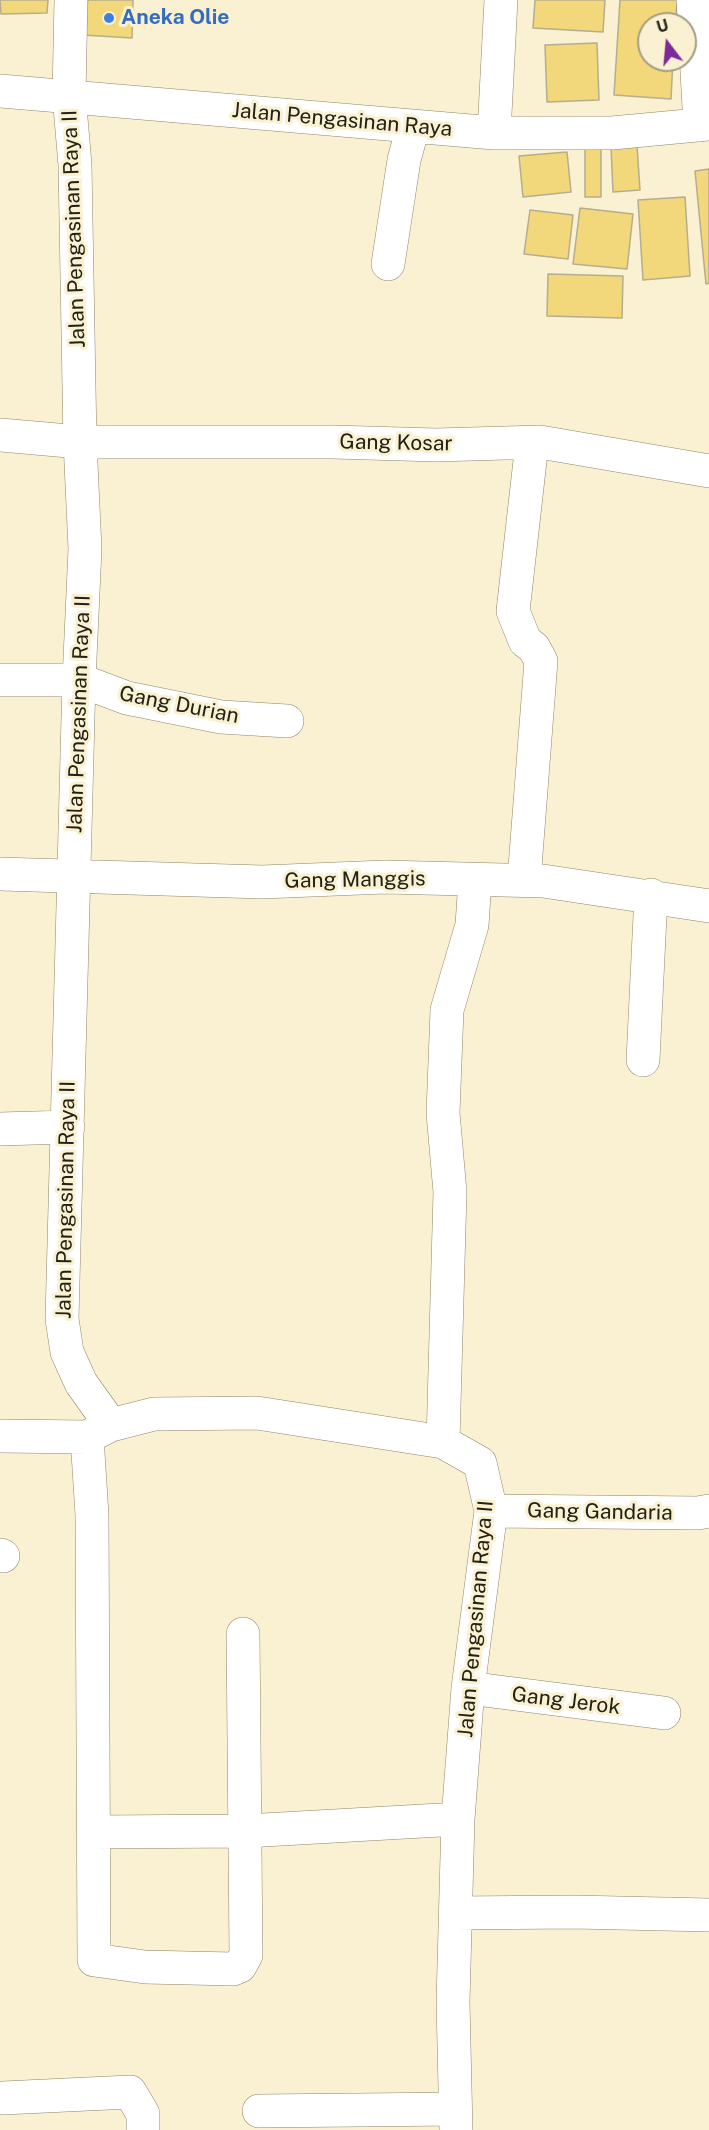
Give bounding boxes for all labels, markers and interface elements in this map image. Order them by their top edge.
place label: Aneka Olie [121,5,229,31]
marker: Aneka Olie [102,11,116,25]
north arrow [637,12,697,72]
text: U [654,15,671,37]
street label: Jalan Pengasinan Raya [231,98,453,142]
street label: Jalan Pengasinan Raya II [57,110,91,348]
street label: Gang Kosar [339,429,453,457]
street label: Jalan Pengasinan Raya II [62,595,96,833]
street label: Gang Durian [117,681,241,729]
street label: Gang Manggis [284,866,426,894]
street label: Jalan Pengasinan Raya II [51,1081,81,1319]
street label: Gang Gandaria [527,1498,673,1526]
street label: Jalan Pengasinan Raya II [453,1499,499,1739]
street label: Gang Jerok [510,1682,622,1720]

